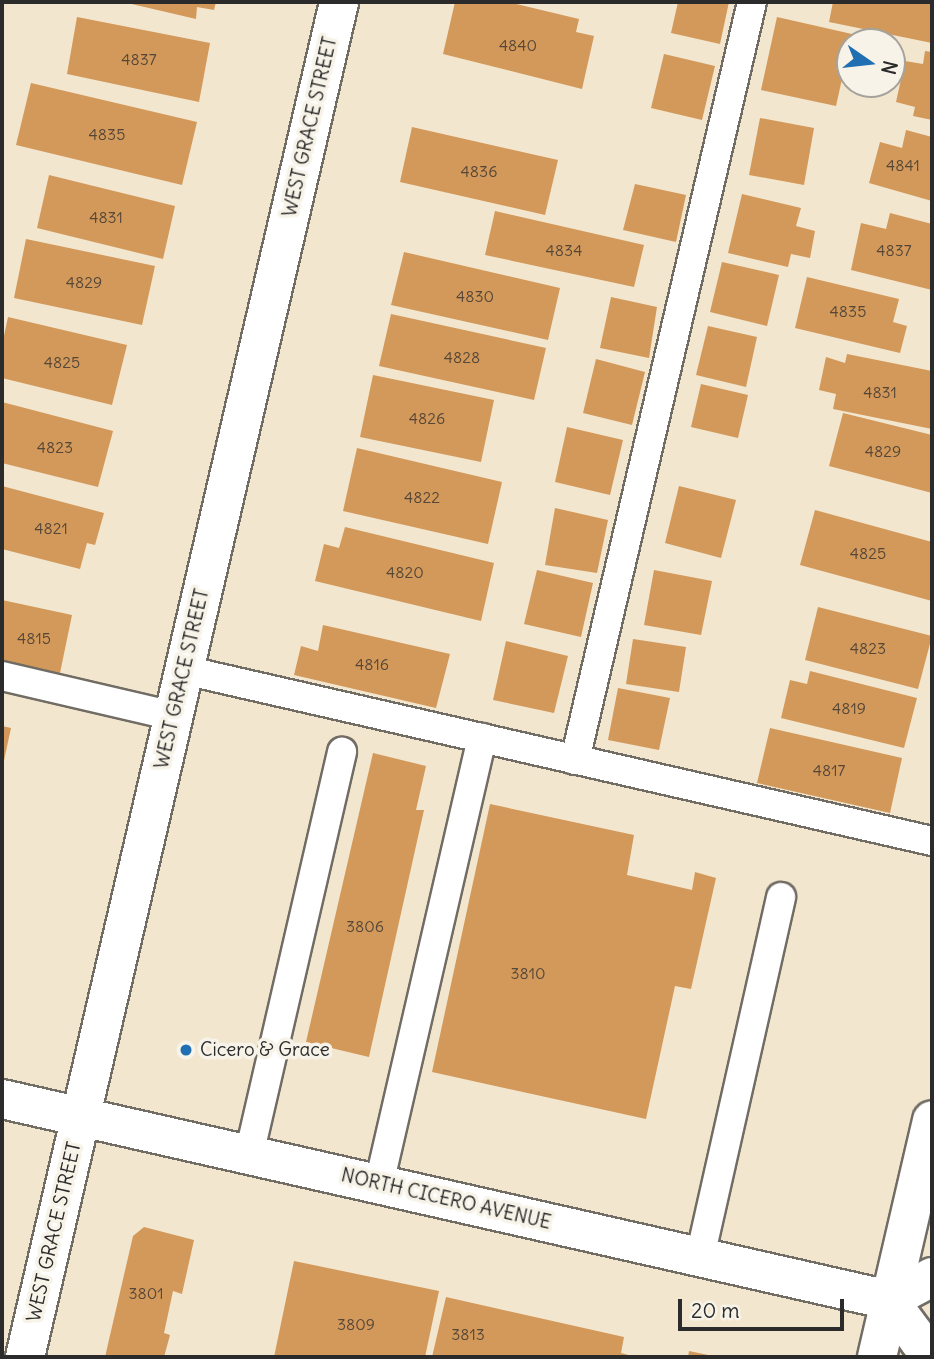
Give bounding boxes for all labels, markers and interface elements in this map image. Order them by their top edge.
north arrow [836,28,906,98]
street label: WEST GRACE STREET [278,35,342,219]
house number: 4840 [499,35,537,55]
house number: 4837 [121,49,157,69]
text: N [876,58,903,77]
house number: 4835 [89,124,125,144]
house number: 4841 [886,155,920,175]
house number: 4836 [461,161,497,181]
house number: 4831 [89,207,123,227]
house number: 4834 [546,240,582,260]
house number: 4837 [876,240,912,260]
house number: 4829 [66,272,102,292]
house number: 4830 [456,286,494,306]
house number: 4835 [830,301,866,321]
house number: 4828 [444,347,480,367]
house number: 4825 [44,352,80,372]
house number: 4831 [863,382,897,402]
house number: 4826 [409,408,445,428]
house number: 4823 [37,437,73,457]
house number: 4829 [865,441,901,461]
house number: 4822 [404,487,440,507]
house number: 4821 [34,518,68,538]
house number: 4825 [850,543,886,563]
house number: 4820 [386,562,424,582]
street label: WEST GRACE STREET [150,587,214,771]
house number: 4815 [17,628,51,648]
house number: 4823 [850,638,886,658]
house number: 4816 [355,654,389,674]
house number: 4819 [832,698,866,718]
house number: 4817 [813,760,845,780]
house number: 3806 [346,916,384,936]
house number: 3810 [510,963,546,983]
place label: Cicero & Grace [200,1039,330,1061]
marker: Cicero & Grace [178,1042,194,1058]
street label: WEST GRACE STREET [22,1140,86,1324]
street label: NORTH CICERO AVENUE [339,1164,553,1234]
house number: 3801 [128,1283,164,1303]
scale bar [682,1286,848,1330]
text: 20 m [691,1297,740,1324]
house number: 3809 [337,1314,375,1334]
house number: 3813 [451,1324,485,1344]

